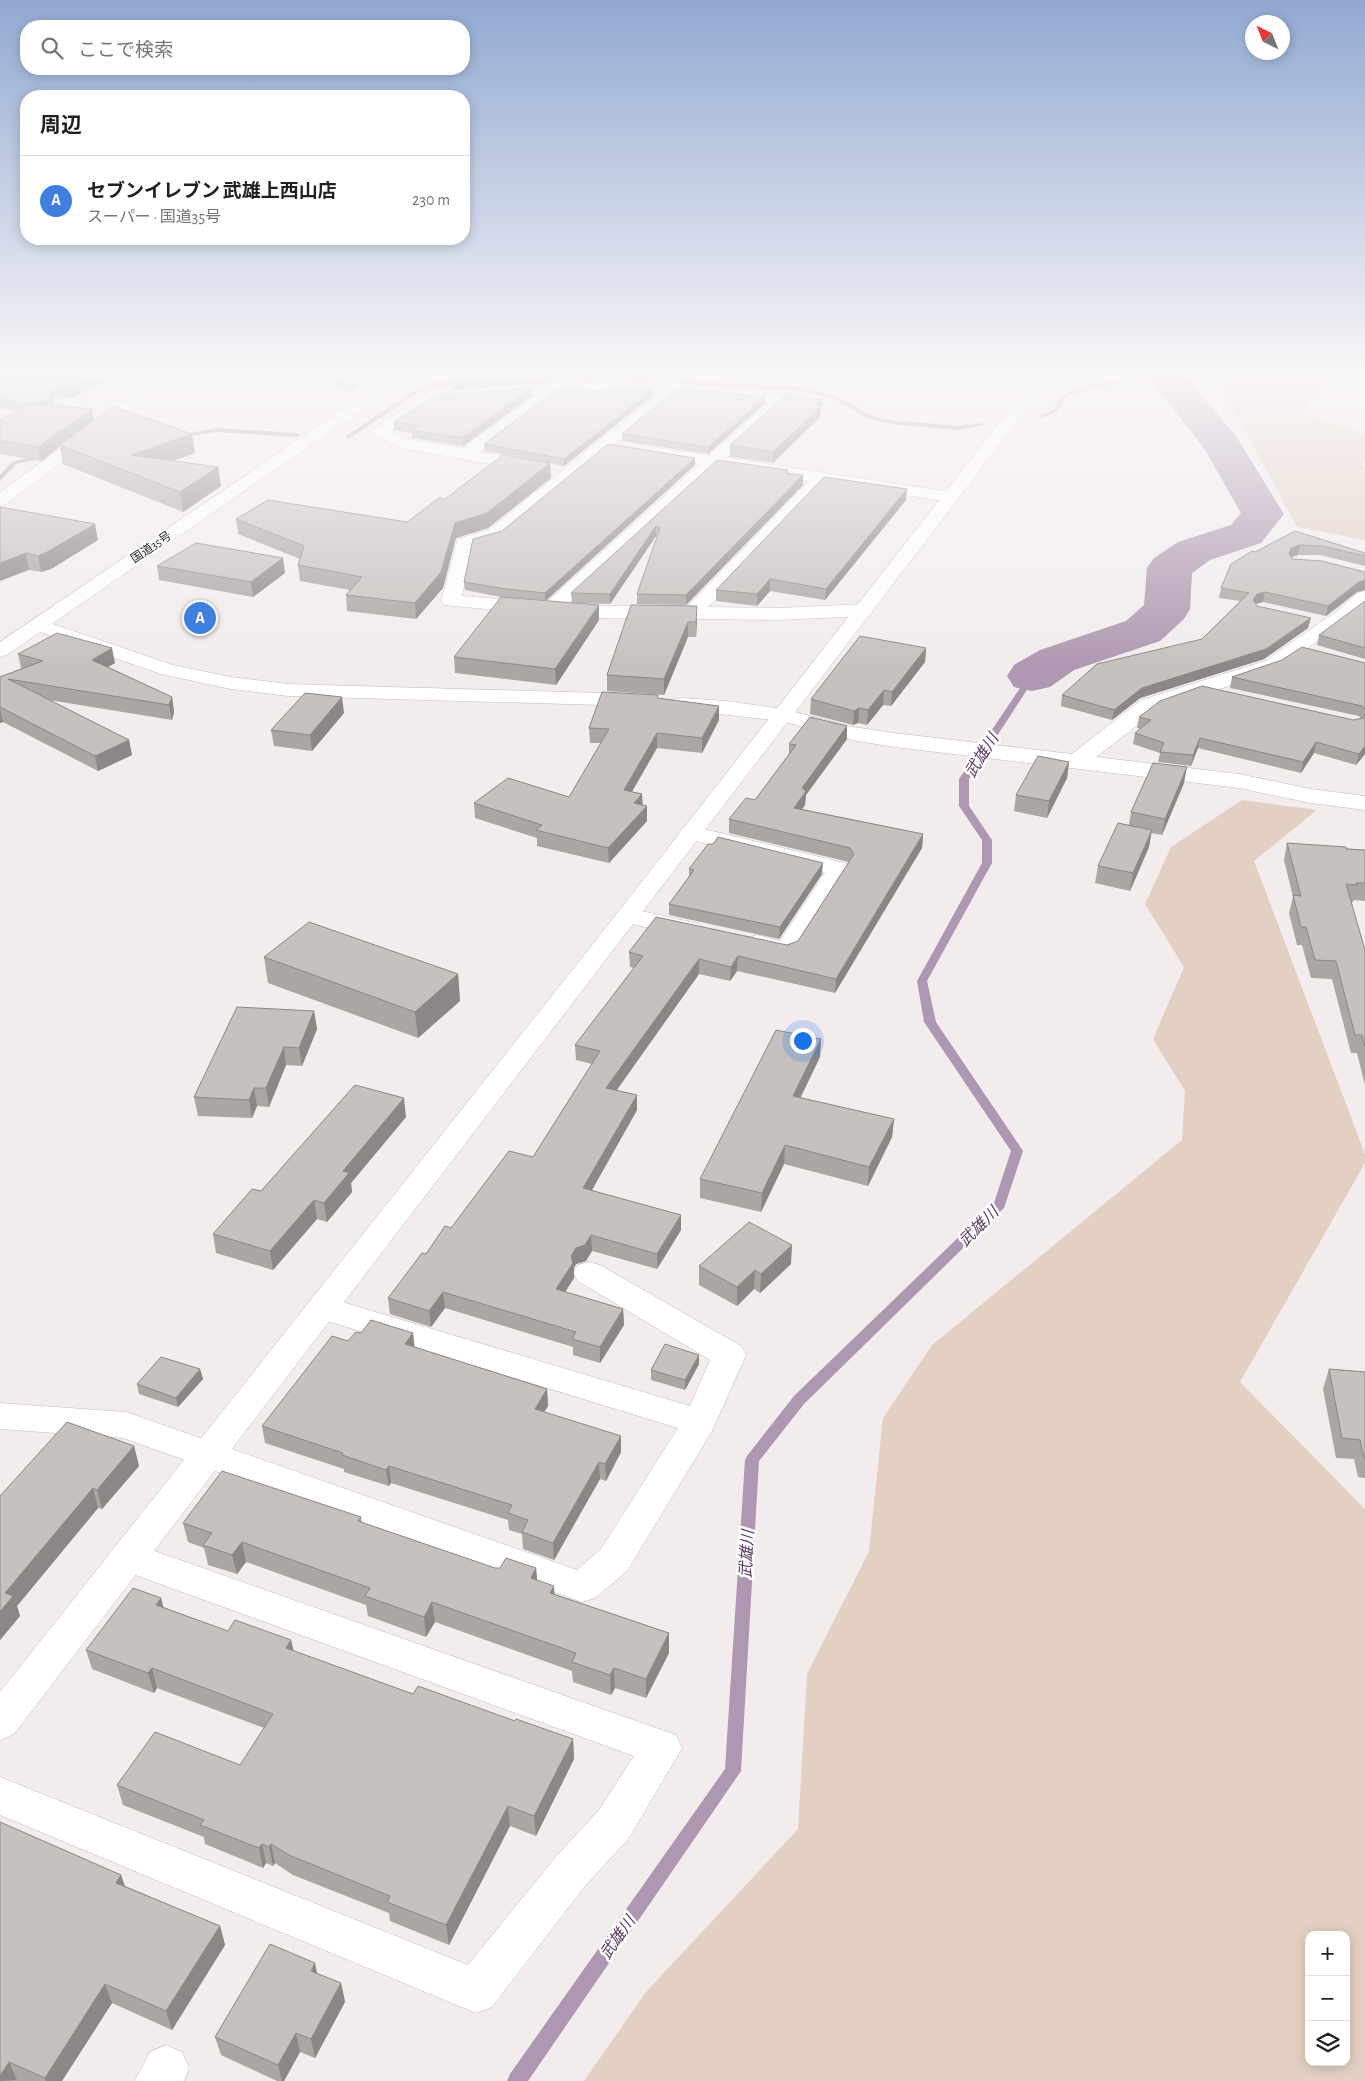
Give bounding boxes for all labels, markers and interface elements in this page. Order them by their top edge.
north arrow [1245,15,1290,60]
search box [20,20,470,75]
icon: search [38,34,66,62]
text: ここで検索 [78,41,173,60]
text: 周辺 [40,115,82,136]
text: セブンイレブン 武雄上西山店 [87,182,337,201]
text: A [51,192,61,208]
text: 230 m [412,192,450,208]
text: スーパー · 国道35号 [87,209,221,225]
street label: 国道35号 [128,528,173,565]
pin: A [184,599,216,637]
water label: 武雄川 [961,729,1002,780]
your location [790,1028,816,1054]
water label: 武雄川 [955,1202,1003,1249]
water label: 武雄川 [737,1528,756,1578]
water label: 武雄川 [597,1911,639,1962]
map controls [1305,1931,1350,2066]
button: + [1305,1931,1350,1976]
button: − [1305,1976,1350,2021]
button: layers [1305,2021,1350,2066]

